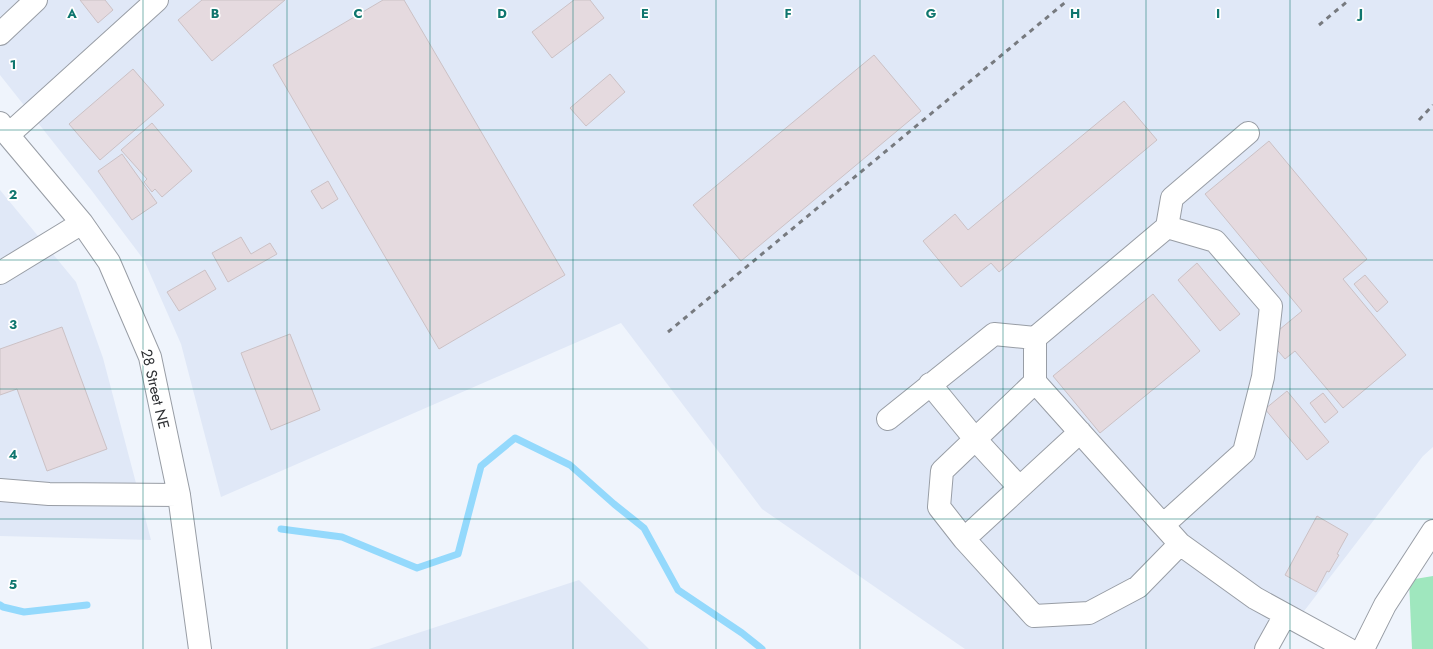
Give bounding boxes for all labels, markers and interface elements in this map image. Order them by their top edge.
text: A [66,4,77,23]
text: B [211,4,220,23]
text: C [353,4,363,23]
text: D [497,4,507,23]
text: E [641,4,649,23]
text: F [784,4,792,23]
text: G [926,4,937,23]
text: H [1070,4,1080,23]
text: I [1216,4,1220,23]
text: J [1356,4,1363,23]
text: 1 [10,55,16,74]
text: 2 [9,185,17,204]
text: 3 [9,315,17,334]
street label: 28 Street NE [135,347,175,431]
text: 4 [8,445,18,464]
text: 5 [9,575,17,594]

